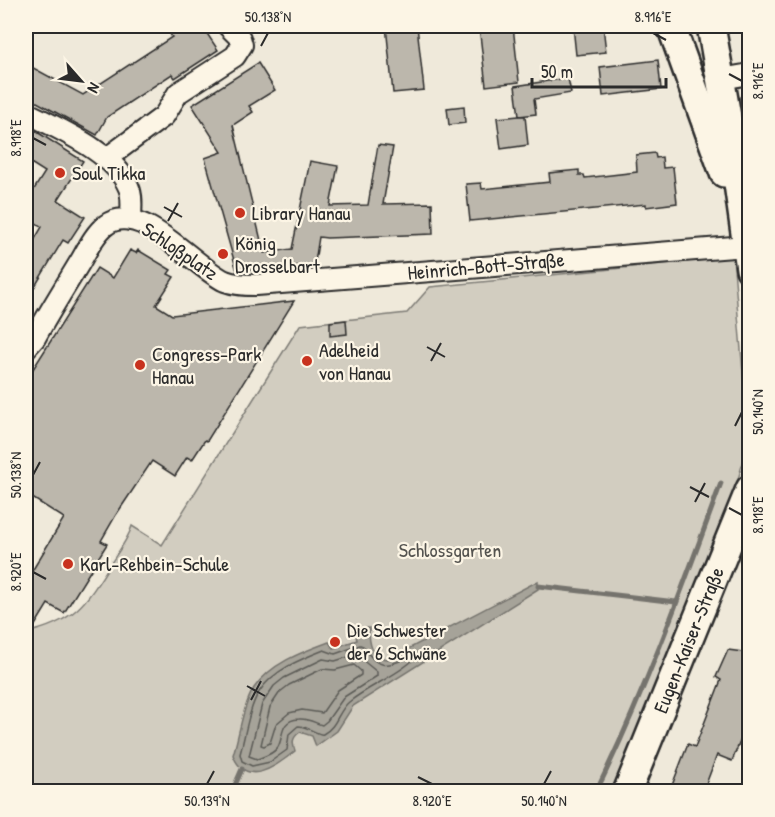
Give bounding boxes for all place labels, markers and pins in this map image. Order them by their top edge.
place label: Soul Tikka [72,159,146,186]
marker: Soul Tikka [53,166,67,180]
place label: Library Hanau [252,199,351,226]
marker: Library Hanau [233,206,247,220]
place label: König Drosselbart [235,229,321,279]
marker: König Drosselbart [216,247,230,261]
place label: Adelheid von Hanau [319,336,391,386]
place label: Congress-Park Hanau [152,340,262,390]
marker: Adelheid von Hanau [300,354,314,368]
marker: Congress-Park Hanau [133,358,147,372]
place label: Karl-Rehbein-Schule [80,550,229,577]
marker: Karl-Rehbein-Schule [61,557,75,571]
place label: Die Schwester der 6 Schwäne [347,616,447,666]
marker: Die Schwester der 6 Schwäne [328,635,342,649]

